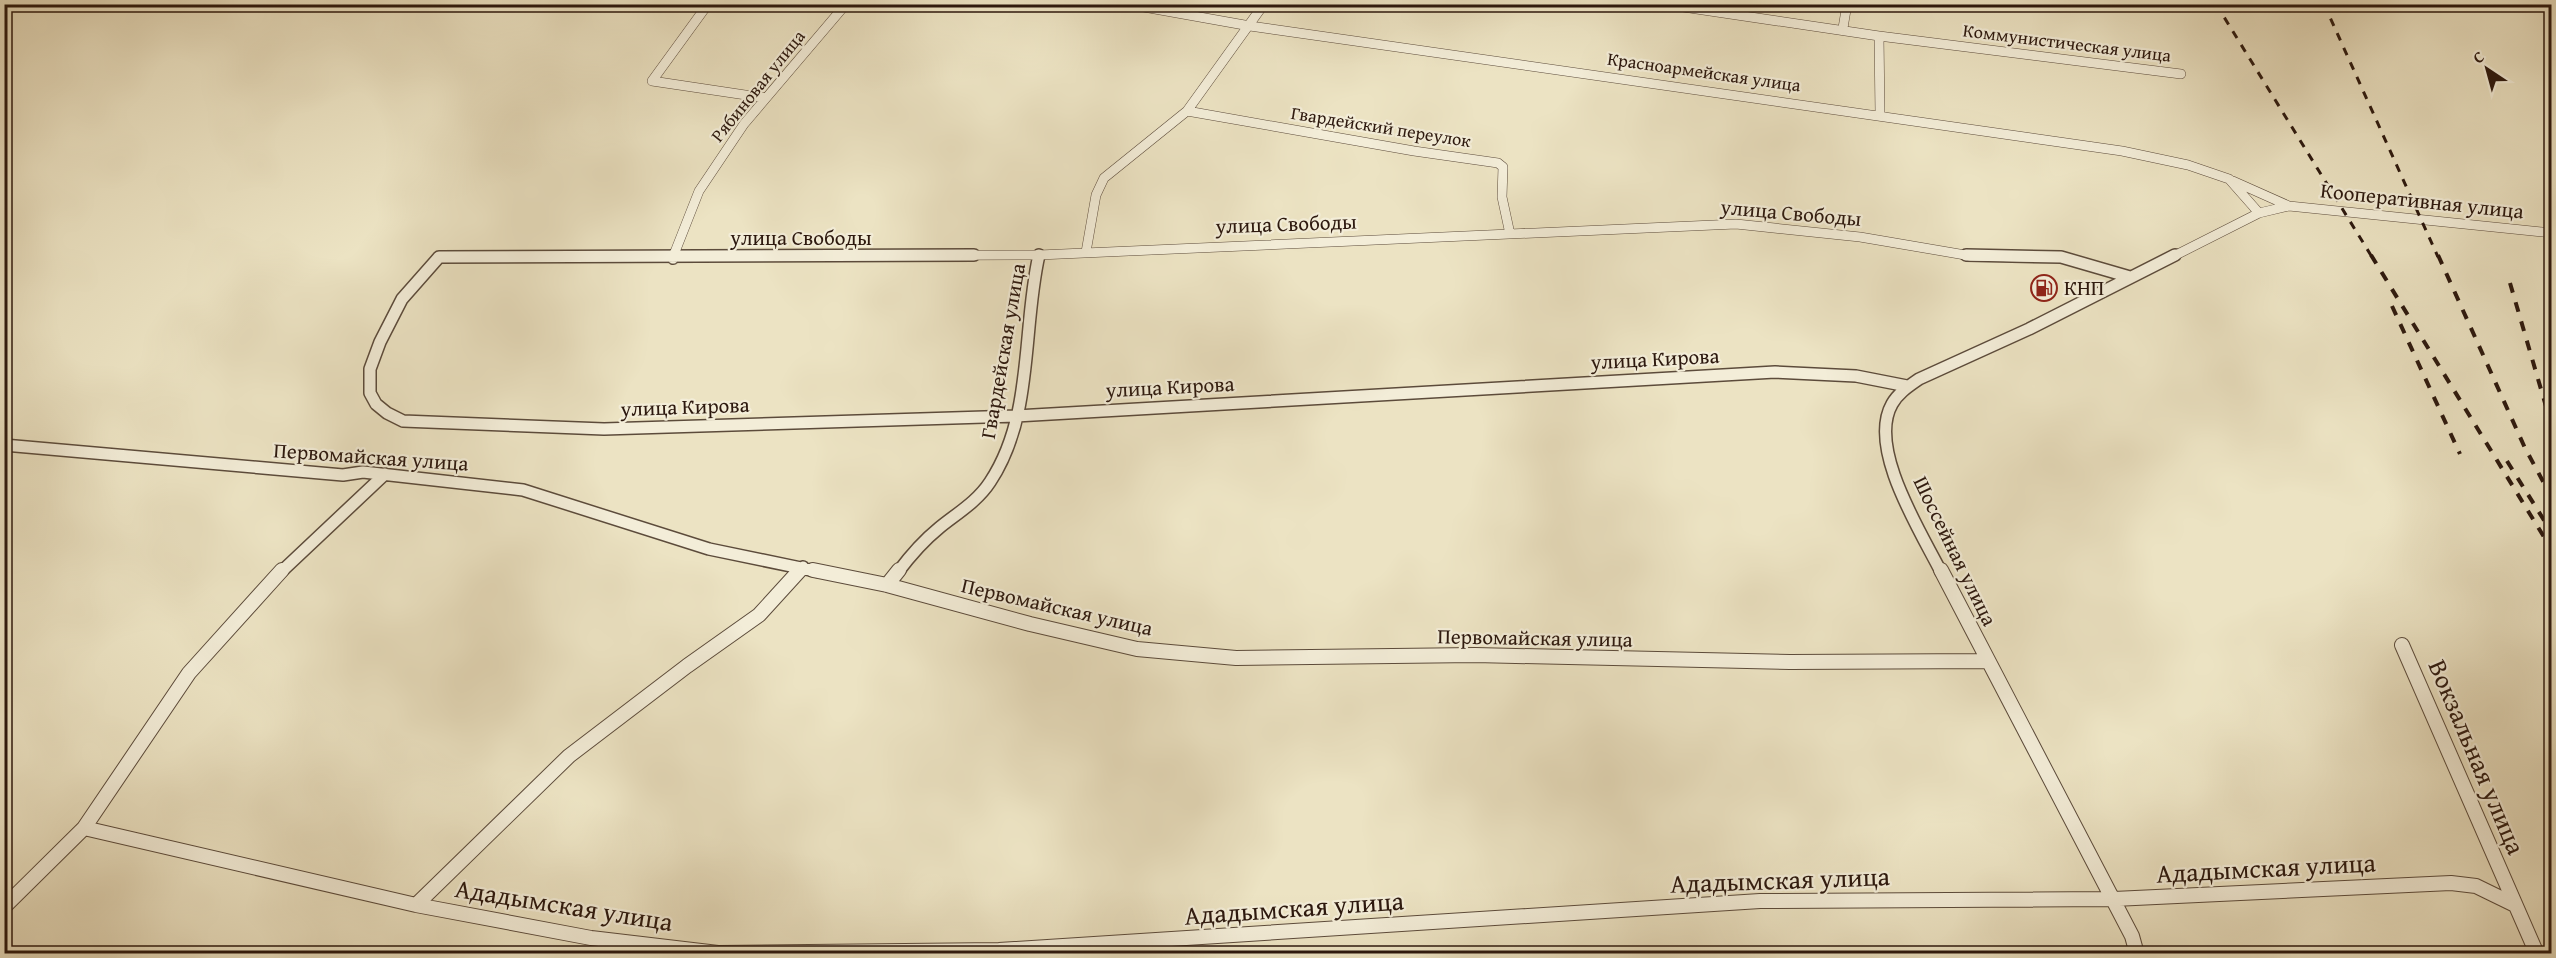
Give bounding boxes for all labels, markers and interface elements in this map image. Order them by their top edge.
street label: Коммунистическая улица [1962,16,2173,69]
street label: Рябиновая улица [704,23,812,148]
north arrow [2457,39,2517,99]
text: С [2467,44,2489,69]
street label: Красноармейская улица [1606,45,1803,98]
street label: Гвардейский переулок [1289,99,1474,154]
street label: Кооперативная улица [2319,174,2525,227]
street label: улица Свободы [1718,191,1863,234]
street label: улица Свободы [1214,206,1357,241]
street label: улица Свободы [729,222,872,253]
street label: Гвардейская улица [972,261,1033,441]
place label: КНП [2064,272,2104,303]
fuel station icon: КНП [2029,273,2059,303]
street label: улица Кирова [1589,340,1720,377]
street label: улица Кирова [1104,368,1235,405]
street label: улица Кирова [619,389,750,424]
street label: Первомайская улица [272,434,470,479]
street label: Шоссейная улица [1906,471,2005,631]
street label: Первомайская улица [958,569,1156,644]
street label: Первомайская улица [1437,620,1633,655]
street label: Вокзальная улица [2419,653,2536,861]
street label: Ададымская улица [2155,842,2377,893]
street label: Ададымская улица [1669,856,1891,903]
street label: Ададымская улица [452,868,676,941]
street label: Ададымская улица [1183,880,1406,935]

